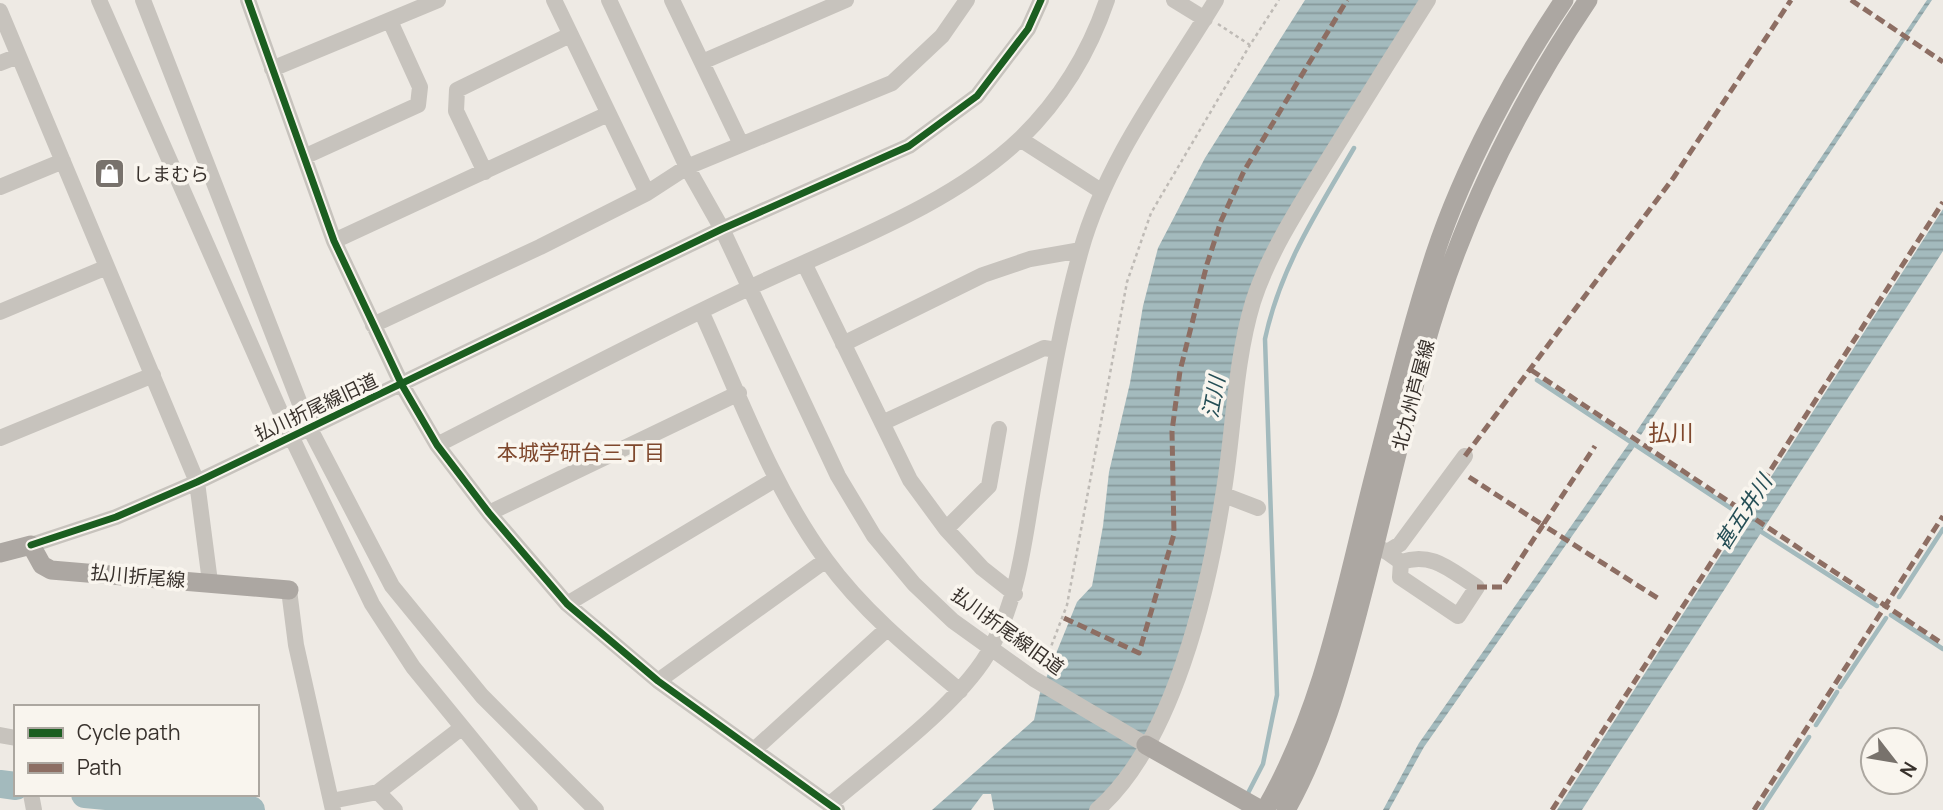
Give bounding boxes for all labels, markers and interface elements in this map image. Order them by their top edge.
shop icon: しまむら [93,157,127,191]
place label: しまむら [133,161,209,187]
street label: 北九州芦屋線 [1386,337,1440,453]
street label: 払川折尾線旧道 [250,367,382,447]
water label: 江川 [1196,372,1231,420]
district label: 払川 [1648,416,1694,448]
district label: 本城学研台三丁目 [497,438,665,466]
water label: 甚五井川 [1708,467,1779,555]
street label: 払川折尾線 [90,559,186,593]
street label: 払川折尾線旧道 [947,581,1069,681]
legend [14,705,259,796]
text: Cycle path [77,718,180,746]
north arrow [1859,726,1929,796]
text: Path [77,753,122,781]
text: N [1894,757,1923,782]

